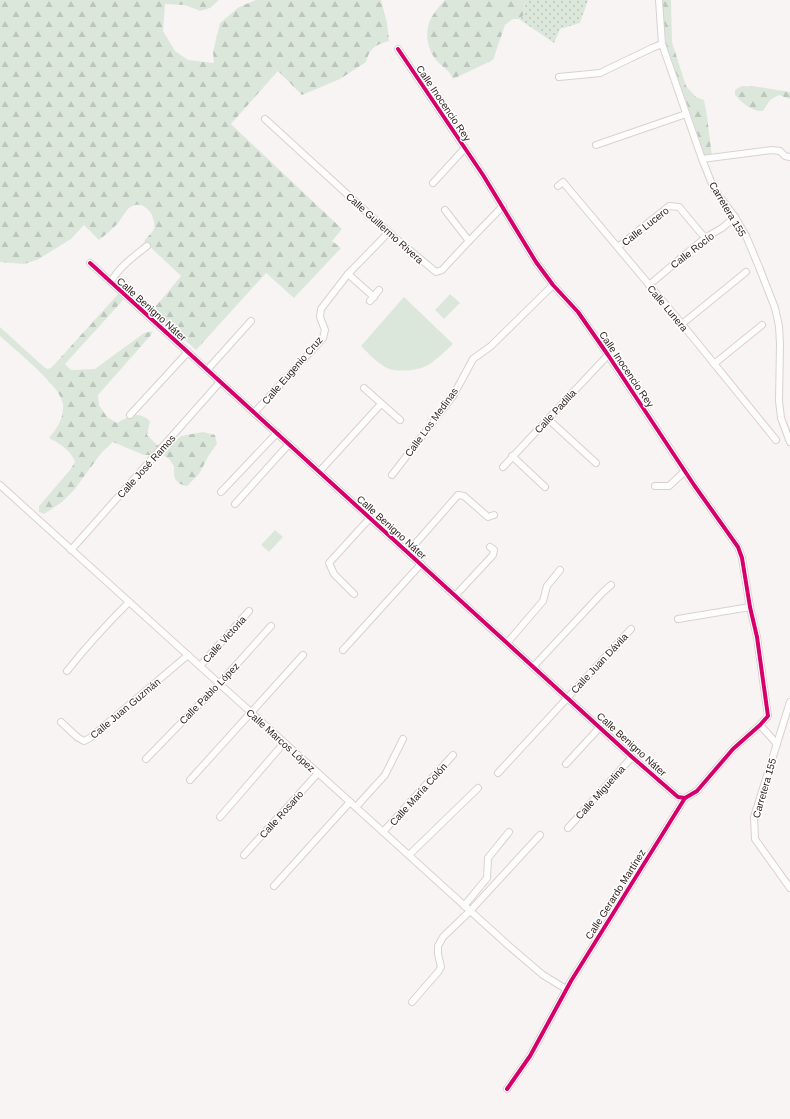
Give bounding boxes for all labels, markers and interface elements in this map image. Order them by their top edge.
street label: Calle Inocencio Rey [414,63,473,143]
street label: Carretera 155 [707,180,748,239]
street label: Calle Guillermo Rivera [344,191,426,266]
street label: Calle Lucero [620,205,671,248]
street label: Calle Rocío [669,230,716,271]
street label: Calle Benigno Náter [115,275,189,344]
street label: Calle Lunera [645,283,690,334]
street label: Calle Inocencio Rey [597,329,656,409]
street label: Calle Eugenio Cruz [260,334,325,406]
street label: Calle Los Medinas [403,386,460,459]
street label: Calle Padilla [532,387,579,435]
street label: Calle José Ramos [115,432,178,500]
street label: Calle Benigno Náter [355,493,429,562]
street label: Calle Victoria [201,614,248,665]
street label: Calle Juan Dávila [569,631,630,696]
street label: Calle Pablo López [177,660,242,726]
street label: Calle Juan Guzmán [88,676,162,741]
street label: Calle Marcos López [244,707,317,774]
street label: Calle Benigno Náter [595,710,669,779]
street label: Carretera 155 [751,757,778,819]
street label: Calle María Colón [388,761,449,828]
street label: Calle Miguelina [573,763,628,821]
street label: Calle Rosario [257,788,306,840]
street label: Calle Gerardo Martínez [583,847,648,941]

